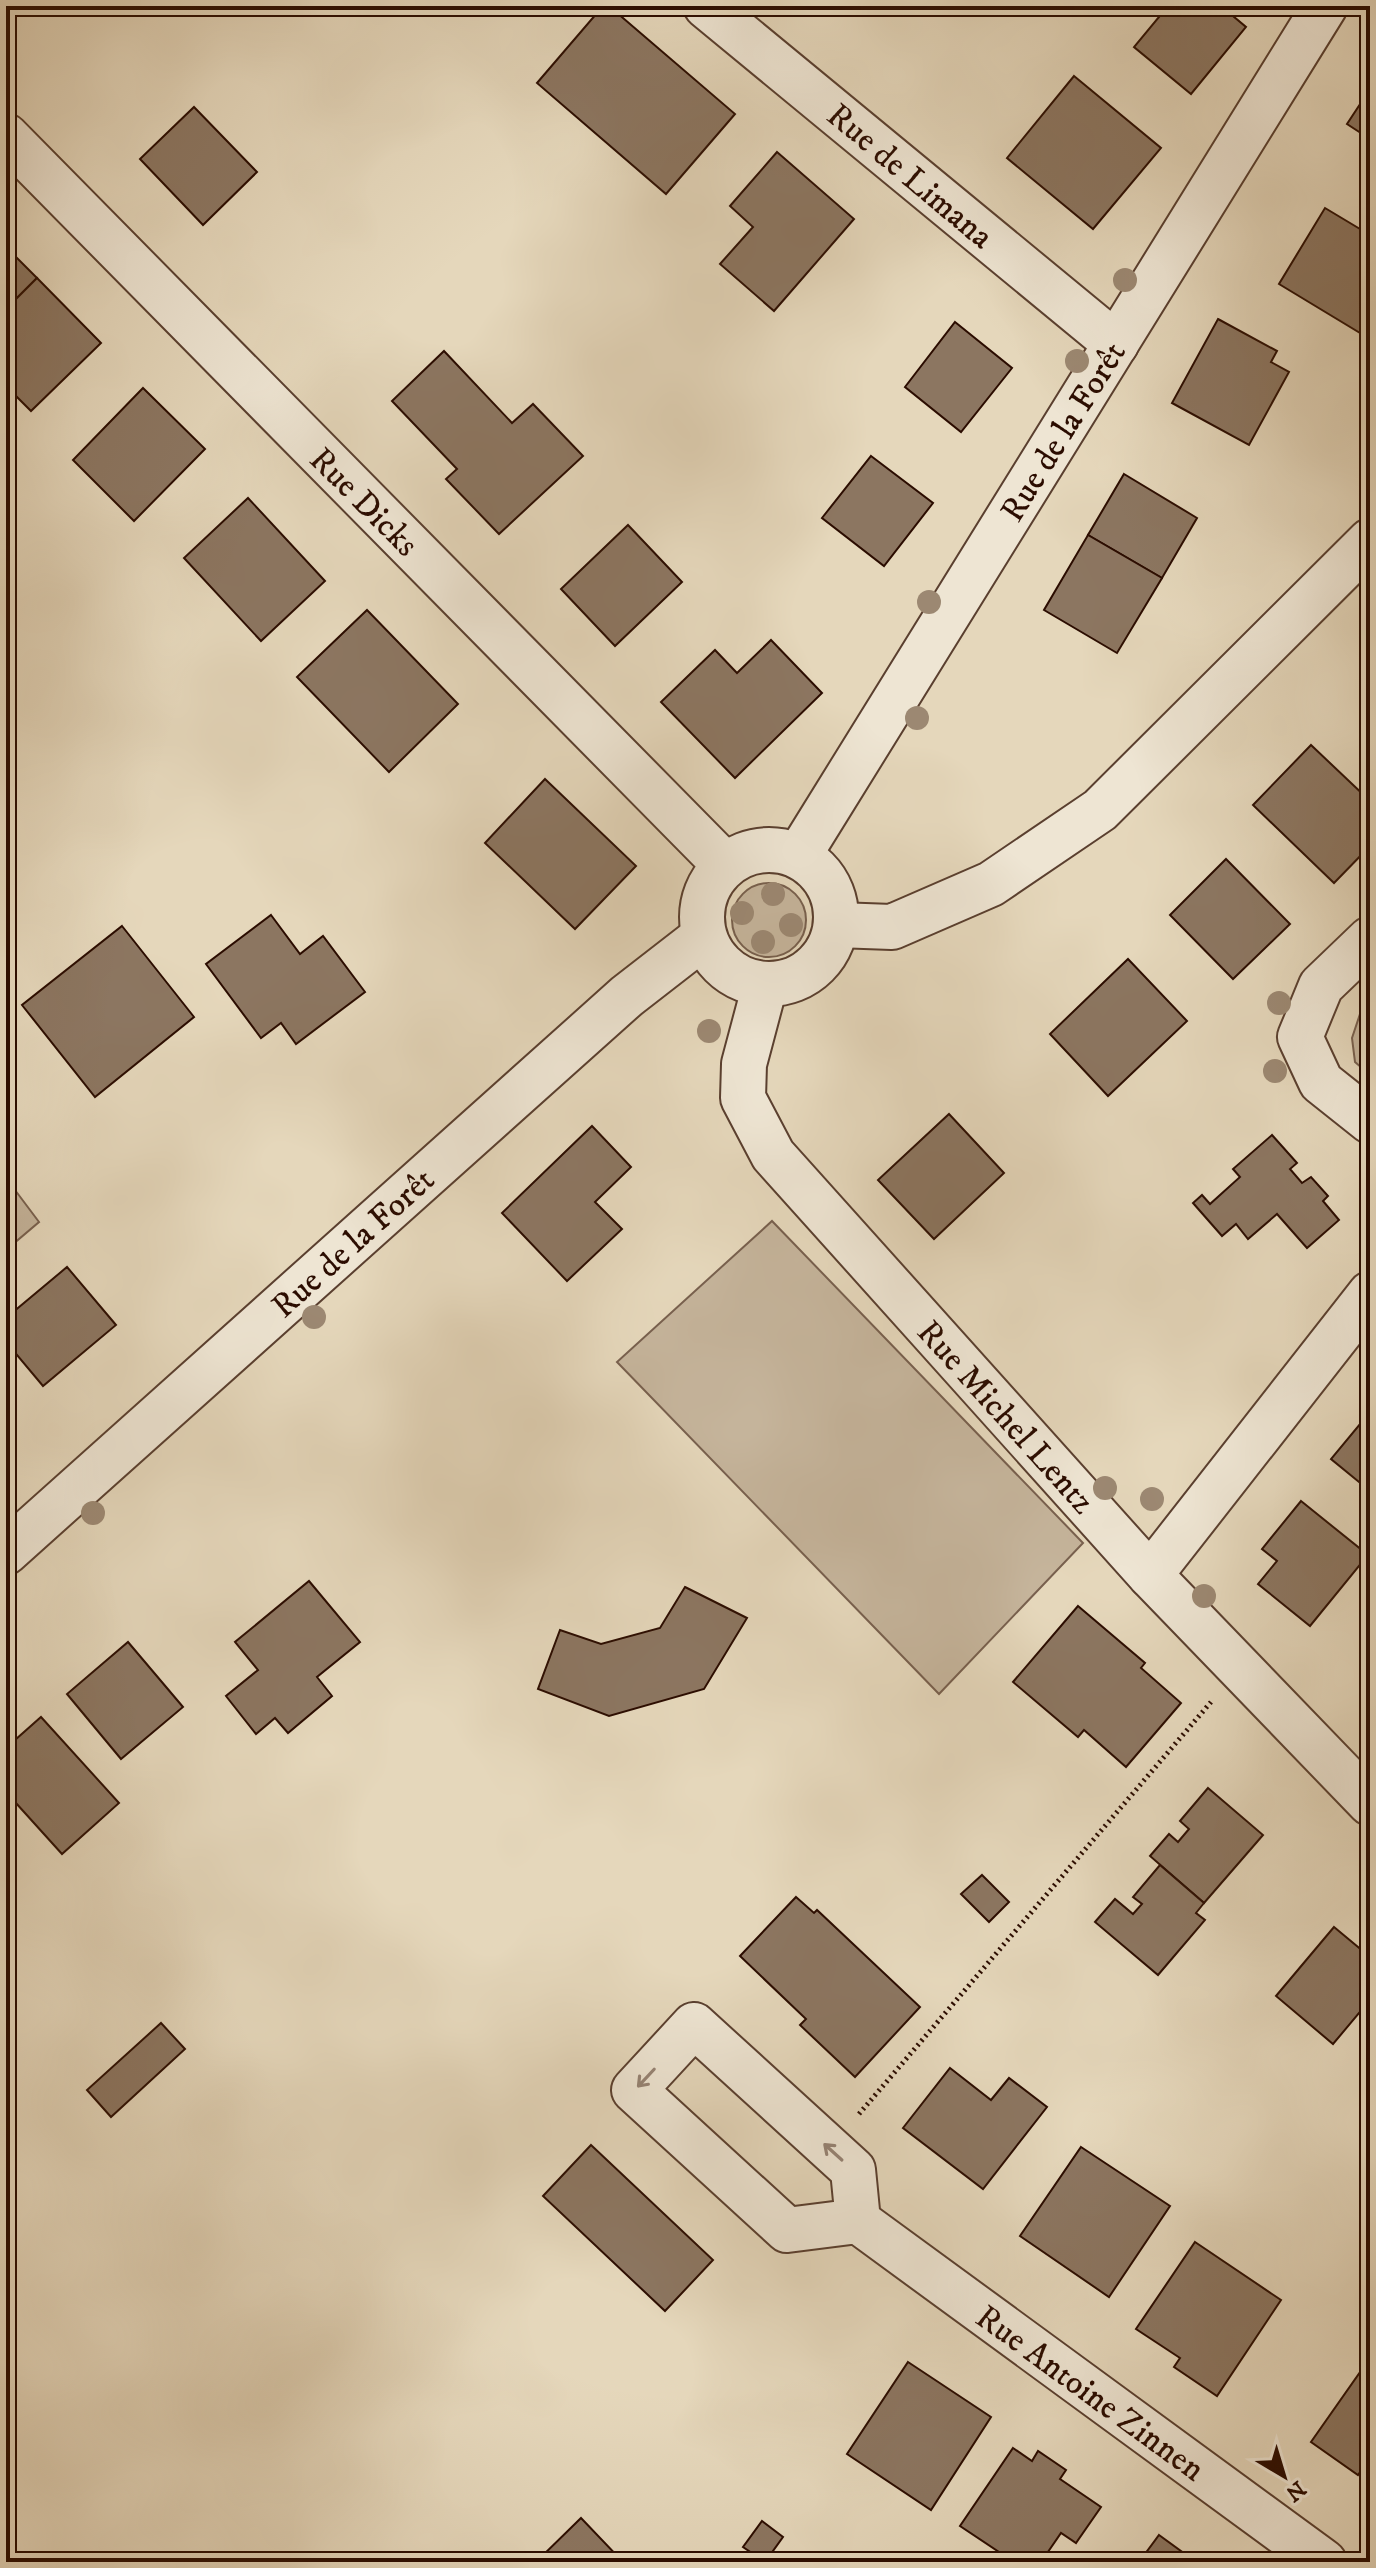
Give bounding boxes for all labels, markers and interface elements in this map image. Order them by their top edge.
street label: Rue de Limana [818,95,1002,259]
street label: Rue de la Forêt [992,334,1136,530]
street label: Rue Dicks [300,439,427,566]
street label: Rue de la Forêt [263,1159,443,1327]
street label: Rue Michel Lentz [908,1312,1104,1523]
one-way arrow [636,2068,655,2088]
one-way arrow [823,2142,843,2161]
street label: Rue Antoine Zinnen [967,2296,1213,2491]
north arrow [1244,2436,1324,2516]
text: N [1280,2474,1311,2507]

